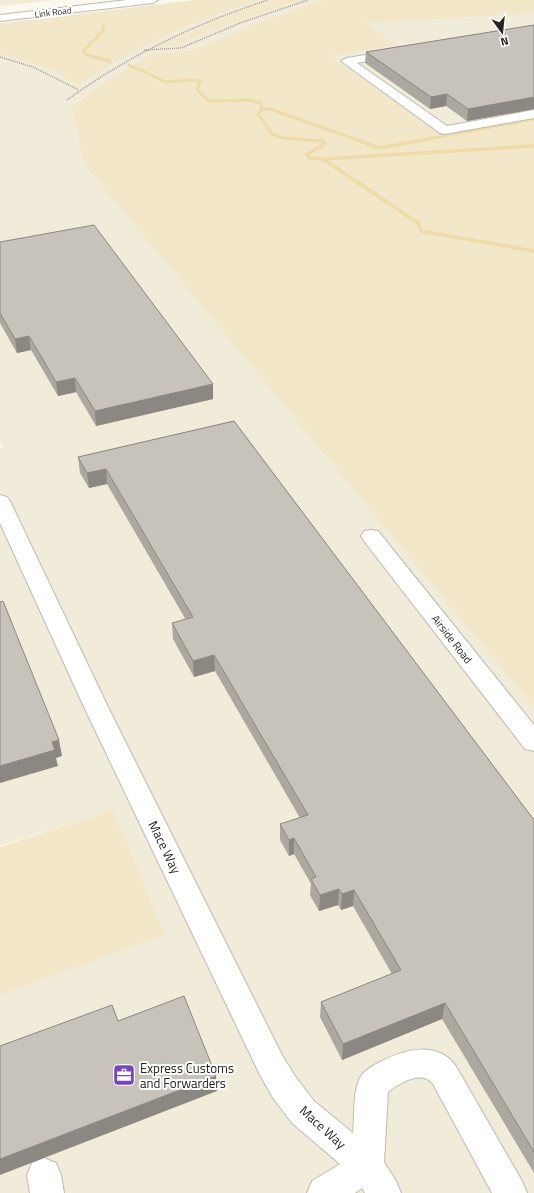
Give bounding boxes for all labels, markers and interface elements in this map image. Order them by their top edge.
street label: Link Road [34,3,72,21]
north arrow [482,12,522,52]
text: N [499,33,510,50]
street label: Airside Road [428,611,476,667]
street label: Mace Way [144,817,186,877]
place label: Express Customs and Forwarders [140,1058,234,1093]
office icon: Express Customs and Forwarders [111,1062,137,1088]
street label: Mace Way [295,1101,351,1153]

